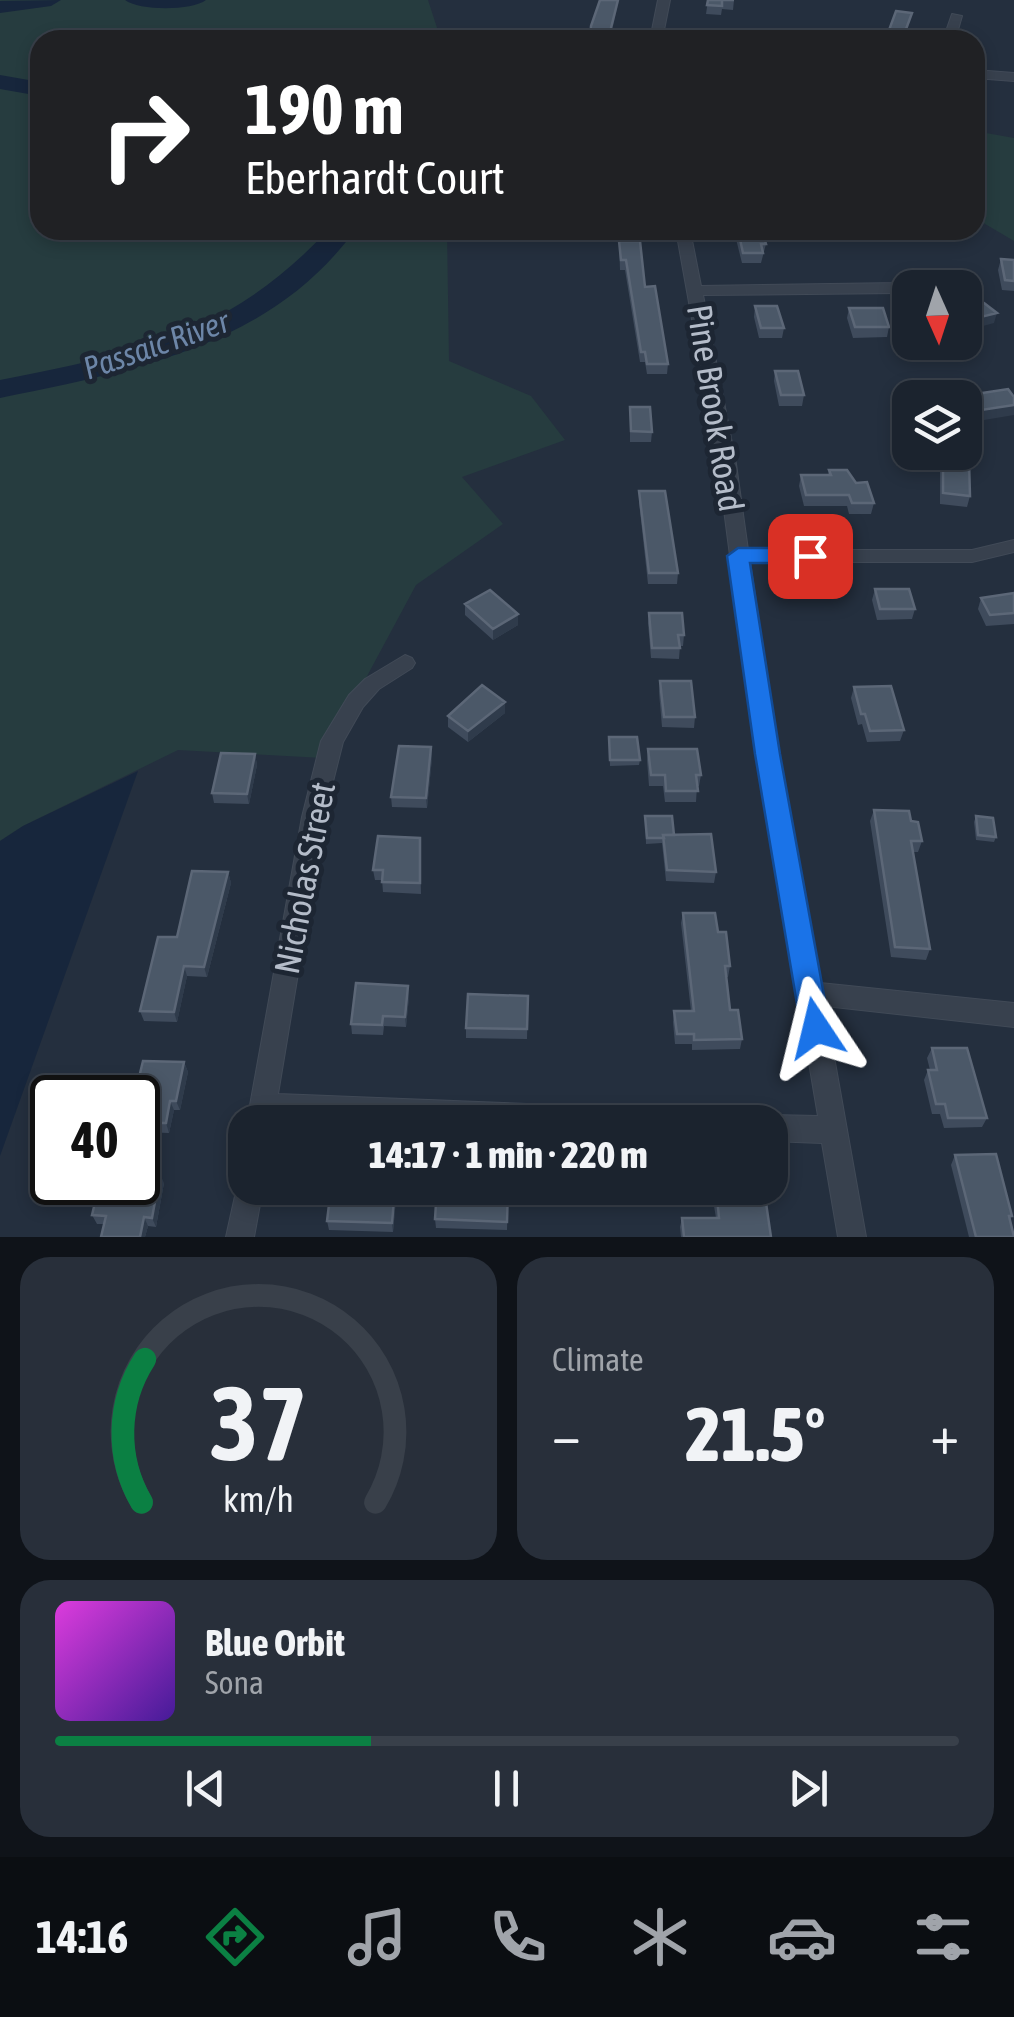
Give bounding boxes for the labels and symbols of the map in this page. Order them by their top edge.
north arrow [892,270,982,360]
water label: Passaic River [78,302,235,387]
street label: Pine Brook Road [680,302,752,514]
pin [768,514,853,599]
street label: Nicholas Street [266,778,342,977]
position arrow [764,976,868,1080]
speed limit sign: 40 [30,1075,160,1205]

